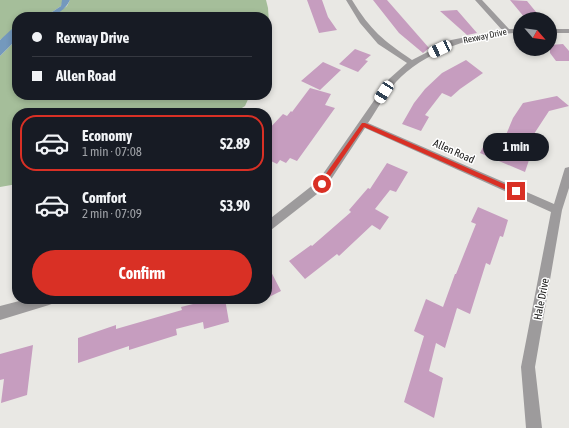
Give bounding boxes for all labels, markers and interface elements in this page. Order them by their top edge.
north arrow [513,12,557,56]
map controls [513,12,557,56]
street label: Rexway Drive [462,27,508,45]
text: Rexway Drive [56,29,129,46]
car [427,38,453,60]
text: Allen Road [56,67,116,84]
car [372,79,396,105]
icon: car [34,125,70,161]
text: Economy [82,127,132,144]
callout: 1 min [483,133,549,161]
text: $2.89 [220,135,250,152]
street label: Allen Road [431,137,477,165]
text: 1 min [503,139,529,154]
text: 1 min · 07:08 [82,144,142,159]
route start [313,175,331,193]
route end [507,182,525,200]
icon: car [34,187,70,223]
text: Comfort [82,189,126,206]
text: $3.90 [220,197,250,214]
text: 2 min · 07:09 [82,206,142,221]
button: Confirm [32,250,252,296]
street label: Hale Drive [531,277,551,321]

